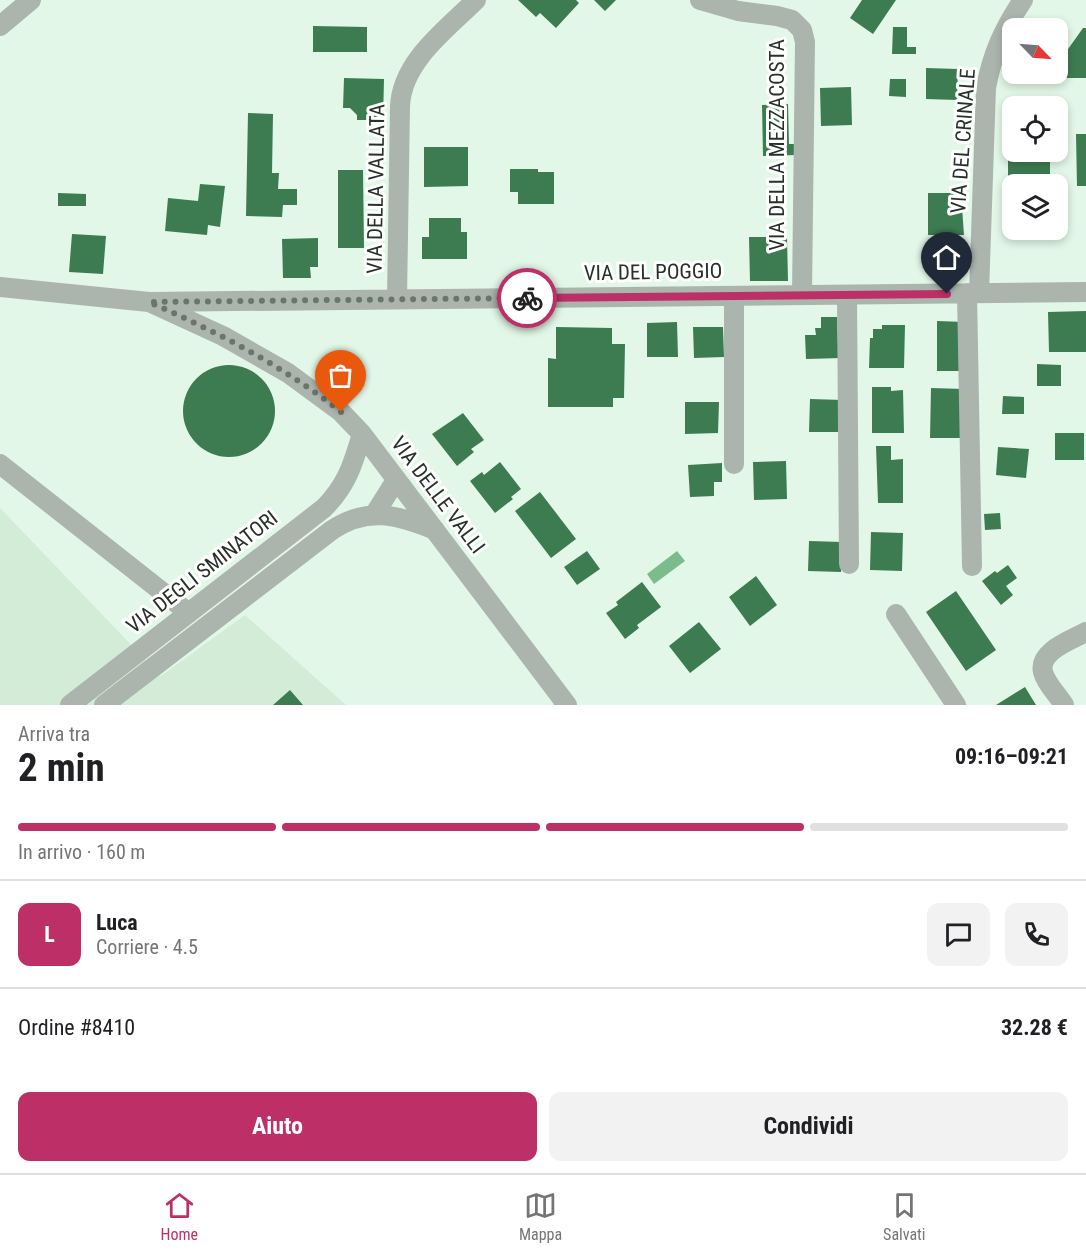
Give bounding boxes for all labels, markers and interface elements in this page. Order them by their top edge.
north arrow [1002,18,1068,84]
map controls [1002,18,1068,240]
street label: VIA DELLA MEZZACOSTA [765,39,789,251]
street label: VIA DEL CRINALE [946,68,980,214]
button: locate [1002,96,1068,162]
street label: VIA DELLA VALLATA [363,104,389,274]
button: layers [1002,174,1068,240]
pin [921,232,972,294]
icon: home [930,241,963,274]
street label: VIA DEL POGGIO [584,259,722,285]
courier [497,268,557,328]
icon: bike [511,282,544,315]
pin [315,350,366,412]
icon: bag [324,359,357,392]
street label: VIA DELLE VALLI [386,432,490,558]
street label: VIA DEGLI SMINATORI [122,506,282,638]
text: Arriva tra [18,722,90,746]
text: 09:16–09:21 [955,744,1068,769]
text: 2 min [18,745,105,791]
text: In arrivo · 160 m [18,840,145,864]
button: chat [927,903,990,966]
button: phone [1005,903,1068,966]
text: Luca [96,910,138,935]
text: L [44,922,55,947]
text: Corriere · 4.5 [96,935,198,959]
text: Ordine #8410 [18,1015,135,1040]
text: 32.28 € [1001,1015,1068,1040]
button: Aiuto [18,1092,537,1161]
button: Condividi [549,1092,1068,1161]
tab: Home [160,1189,198,1244]
tab: Mappa [519,1189,562,1244]
tab: Salvati [883,1189,926,1244]

